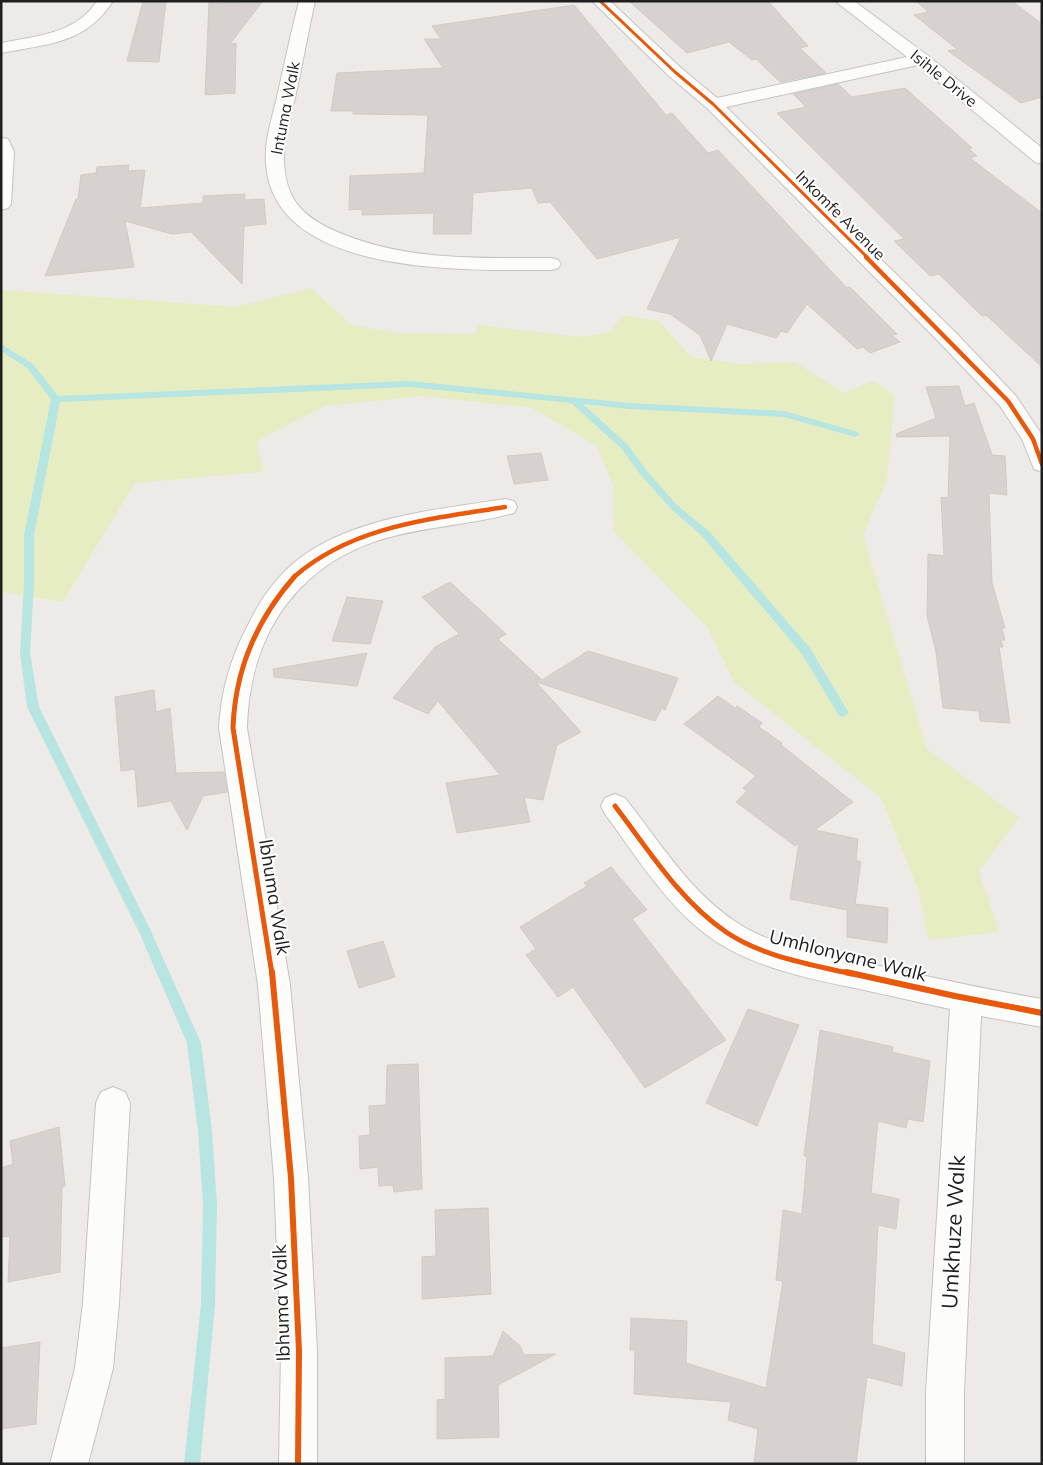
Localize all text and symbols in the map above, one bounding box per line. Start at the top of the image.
street label: Isihle Drive [906,45,982,111]
street label: Intuma Walk [266,59,304,156]
street label: Inkomfe Avenue [792,166,890,264]
street label: Ibhuma Walk [254,837,296,957]
street label: Umhlonyane Walk [767,924,929,986]
street label: Umkhuze Walk [935,1154,971,1310]
street label: Ibhuma Walk [267,1244,295,1362]

